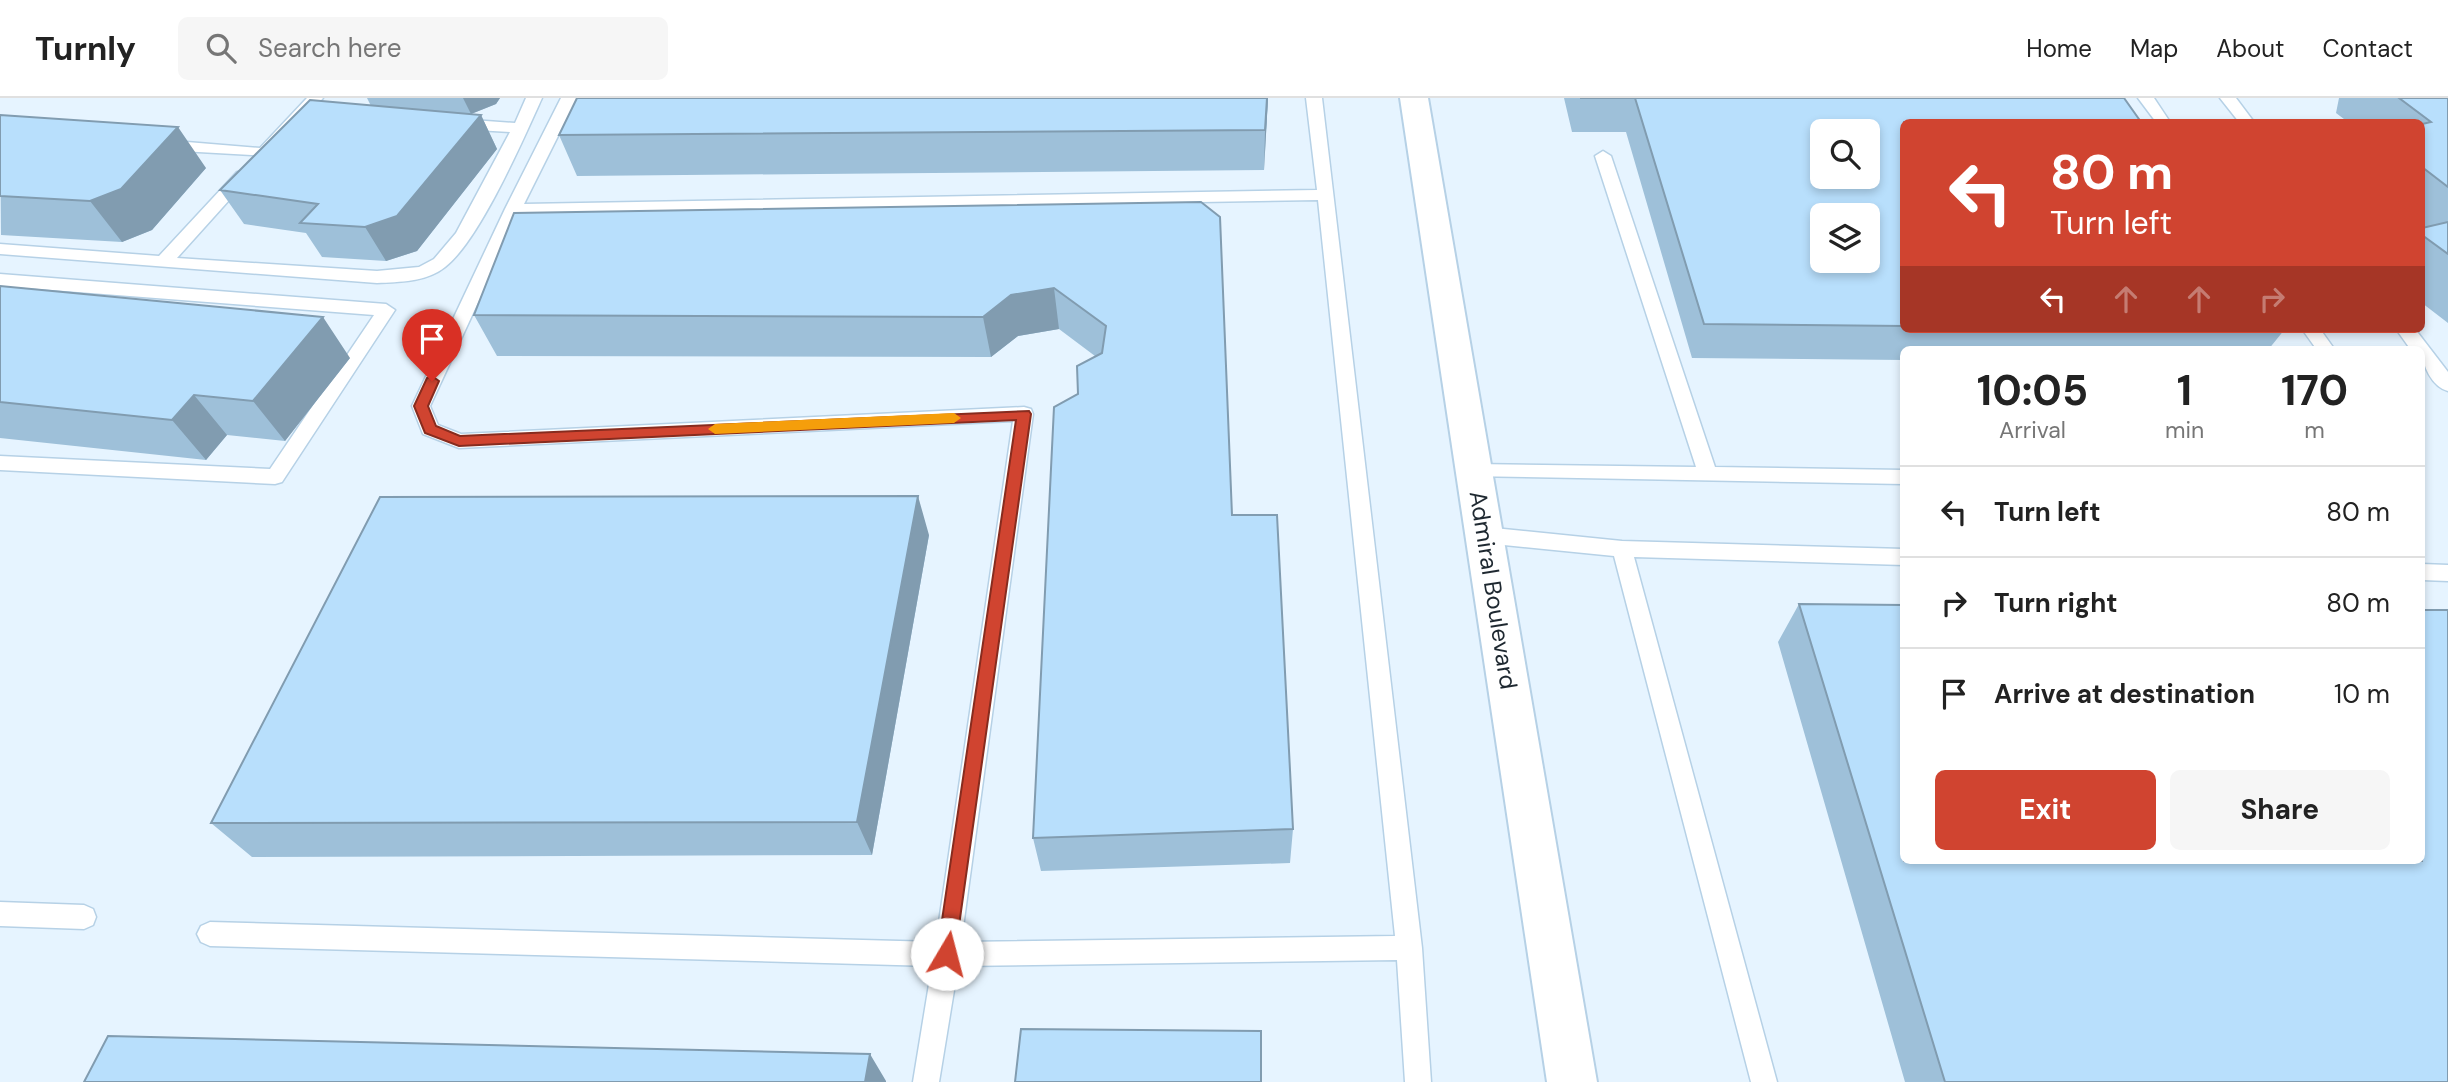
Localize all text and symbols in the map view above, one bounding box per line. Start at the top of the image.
search box [178,17,668,80]
text: Turnly [35,27,136,70]
icon: search [202,29,240,67]
text: Search here [258,31,401,65]
text: Home [2026,33,2092,64]
text: Map [2130,33,2178,64]
text: About [2216,33,2285,64]
text: Contact [2323,33,2413,64]
map controls [1810,119,1880,273]
button: search [1810,119,1880,189]
text: 80 m [2050,140,2173,204]
icon: left [1935,147,2026,238]
text: Turn left [2050,202,2172,244]
button: layers [1810,203,1880,273]
icon: left [2034,280,2072,318]
icon: ahead [2107,280,2145,318]
icon: ahead [2180,280,2218,318]
icon: right [2253,280,2291,318]
pin [402,309,462,381]
icon: arrive [413,320,451,358]
text: 10:05 [1977,363,2088,418]
text: 1 [2177,363,2192,418]
text: 170 [2281,363,2348,418]
text: Arrival [1999,415,2066,445]
text: min [2165,415,2204,445]
text: m [2304,415,2325,445]
street label: Admiral Boulevard [1462,488,1525,691]
icon: left [1935,493,1973,531]
text: Turn left [1994,495,2101,529]
text: 80 m [2326,495,2390,529]
icon: right [1935,584,1973,622]
text: Turn right [1994,586,2118,620]
text: 80 m [2326,586,2390,620]
icon: arrive [1935,675,1973,713]
text: Arrive at destination [1994,677,2255,711]
text: 10 m [2334,677,2390,711]
button: Exit [1935,770,2156,850]
button: Share [2170,770,2390,850]
position arrow [910,917,984,991]

